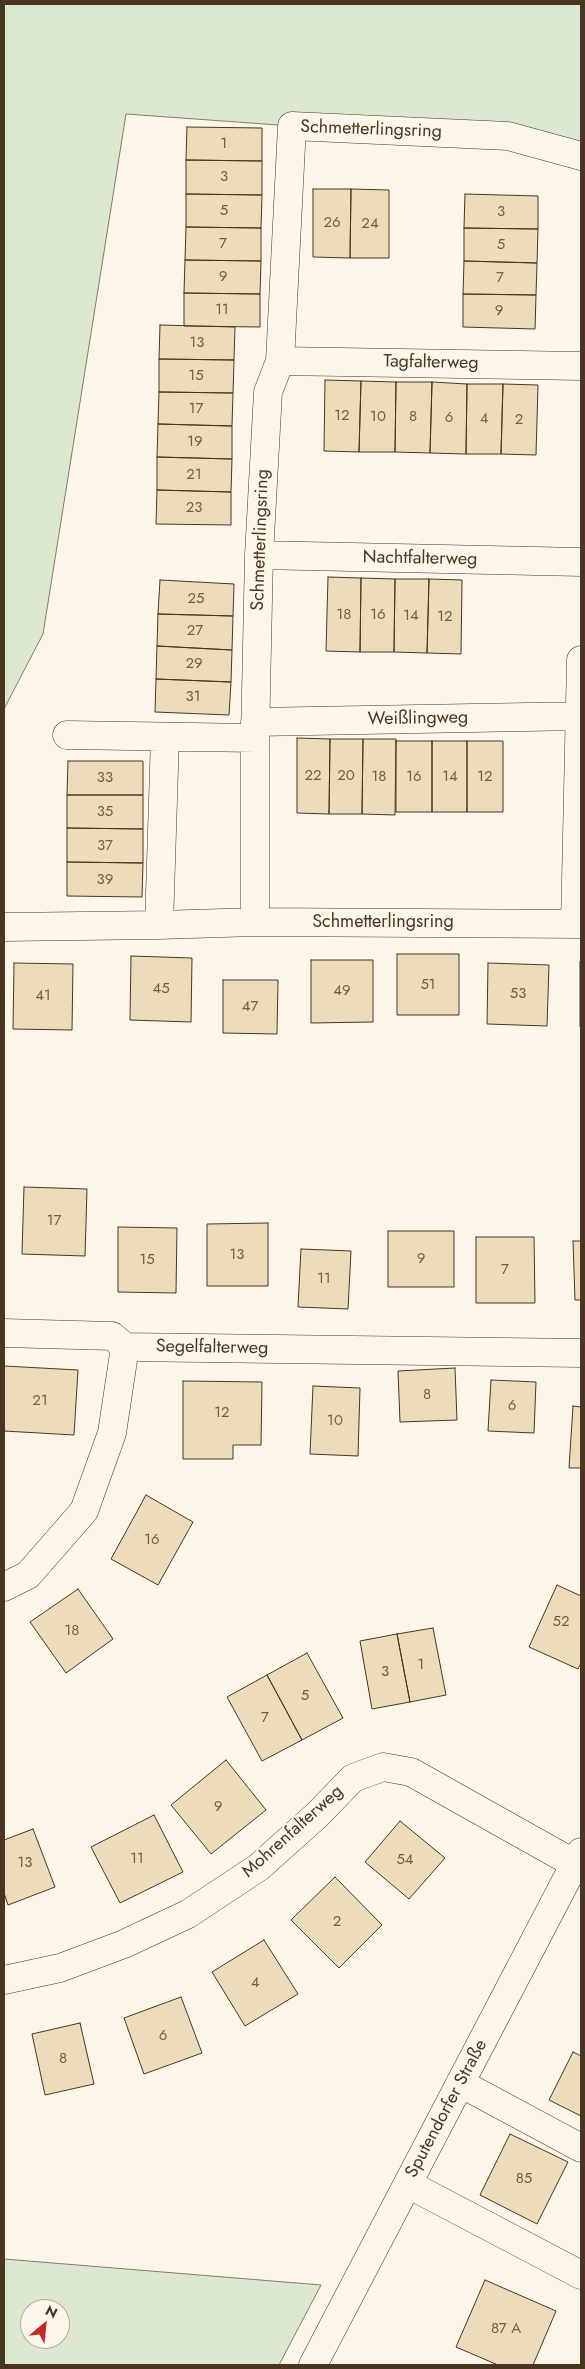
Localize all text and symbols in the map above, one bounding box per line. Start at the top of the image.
street label: Schmetterlingsring [300,117,442,143]
house number: 1 [221,135,227,153]
house number: 3 [220,168,228,186]
house number: 5 [220,202,228,220]
house number: 3 [497,203,505,221]
house number: 26 [323,214,341,232]
house number: 24 [361,215,379,233]
house number: 7 [219,235,227,253]
house number: 5 [497,236,505,254]
house number: 9 [219,268,227,286]
house number: 7 [496,269,504,287]
house number: 11 [215,301,229,319]
house number: 9 [495,302,503,320]
house number: 13 [190,334,204,352]
street label: Tagfalterweg [383,351,479,375]
house number: 15 [188,367,204,385]
house number: 17 [189,400,203,418]
house number: 12 [334,407,350,425]
house number: 10 [370,408,386,426]
house number: 8 [409,408,417,426]
house number: 6 [445,409,453,427]
house number: 4 [480,410,488,428]
house number: 2 [515,411,523,429]
house number: 19 [187,433,203,451]
house number: 21 [186,466,202,484]
street label: Schmetterlingsring [248,469,274,611]
house number: 23 [186,499,202,517]
street label: Nachtfalterweg [362,547,478,571]
house number: 25 [188,590,204,608]
house number: 18 [337,606,351,624]
house number: 16 [370,606,386,624]
house number: 14 [403,607,419,625]
house number: 12 [437,608,453,626]
house number: 27 [187,622,203,640]
house number: 29 [185,655,203,673]
house number: 31 [186,688,200,706]
street label: Weißlingweg [368,707,468,731]
house number: 22 [304,767,322,785]
house number: 20 [337,767,355,785]
house number: 18 [372,768,386,786]
house number: 16 [406,768,422,786]
house number: 14 [442,768,458,786]
house number: 12 [477,768,493,786]
house number: 33 [97,769,113,787]
house number: 35 [97,803,113,821]
house number: 37 [97,837,113,855]
house number: 39 [97,871,113,889]
street label: Schmetterlingsring [312,912,454,934]
house number: 51 [420,976,436,994]
house number: 45 [152,980,170,998]
house number: 49 [333,982,351,1000]
house number: 53 [510,985,526,1003]
house number: 41 [35,987,51,1005]
house number: 47 [242,998,258,1016]
house number: 17 [47,1212,61,1230]
house number: 13 [230,1246,244,1264]
house number: 9 [417,1250,425,1268]
house number: 15 [139,1251,155,1269]
house number: 7 [501,1261,509,1279]
house number: 11 [317,1270,331,1288]
street label: Segelfalterweg [156,1336,268,1360]
house number: 8 [423,1386,431,1404]
house number: 21 [32,1392,48,1410]
house number: 6 [508,1397,516,1415]
house number: 12 [214,1404,230,1422]
house number: 10 [327,1412,343,1430]
house number: 16 [144,1531,160,1549]
house number: 52 [553,1613,569,1631]
house number: 18 [65,1622,79,1640]
house number: 1 [418,1656,424,1674]
house number: 3 [381,1663,389,1681]
house number: 5 [301,1687,309,1705]
house number: 7 [261,1709,269,1727]
street label: Mohrenfalterweg [238,1781,348,1883]
house number: 9 [214,1798,222,1816]
house number: 11 [130,1850,144,1868]
house number: 54 [396,1851,414,1869]
house number: 13 [18,1854,32,1872]
house number: 2 [333,1913,341,1931]
house number: 4 [251,1974,259,1992]
house number: 6 [159,2027,167,2045]
street label: Sputendorfer Straße [401,2036,493,2182]
house number: 8 [59,2050,67,2068]
house number: 85 [516,2170,532,2188]
north arrow [20,2299,70,2349]
text: N [42,2300,61,2323]
house number: 87 A [491,2320,521,2338]

